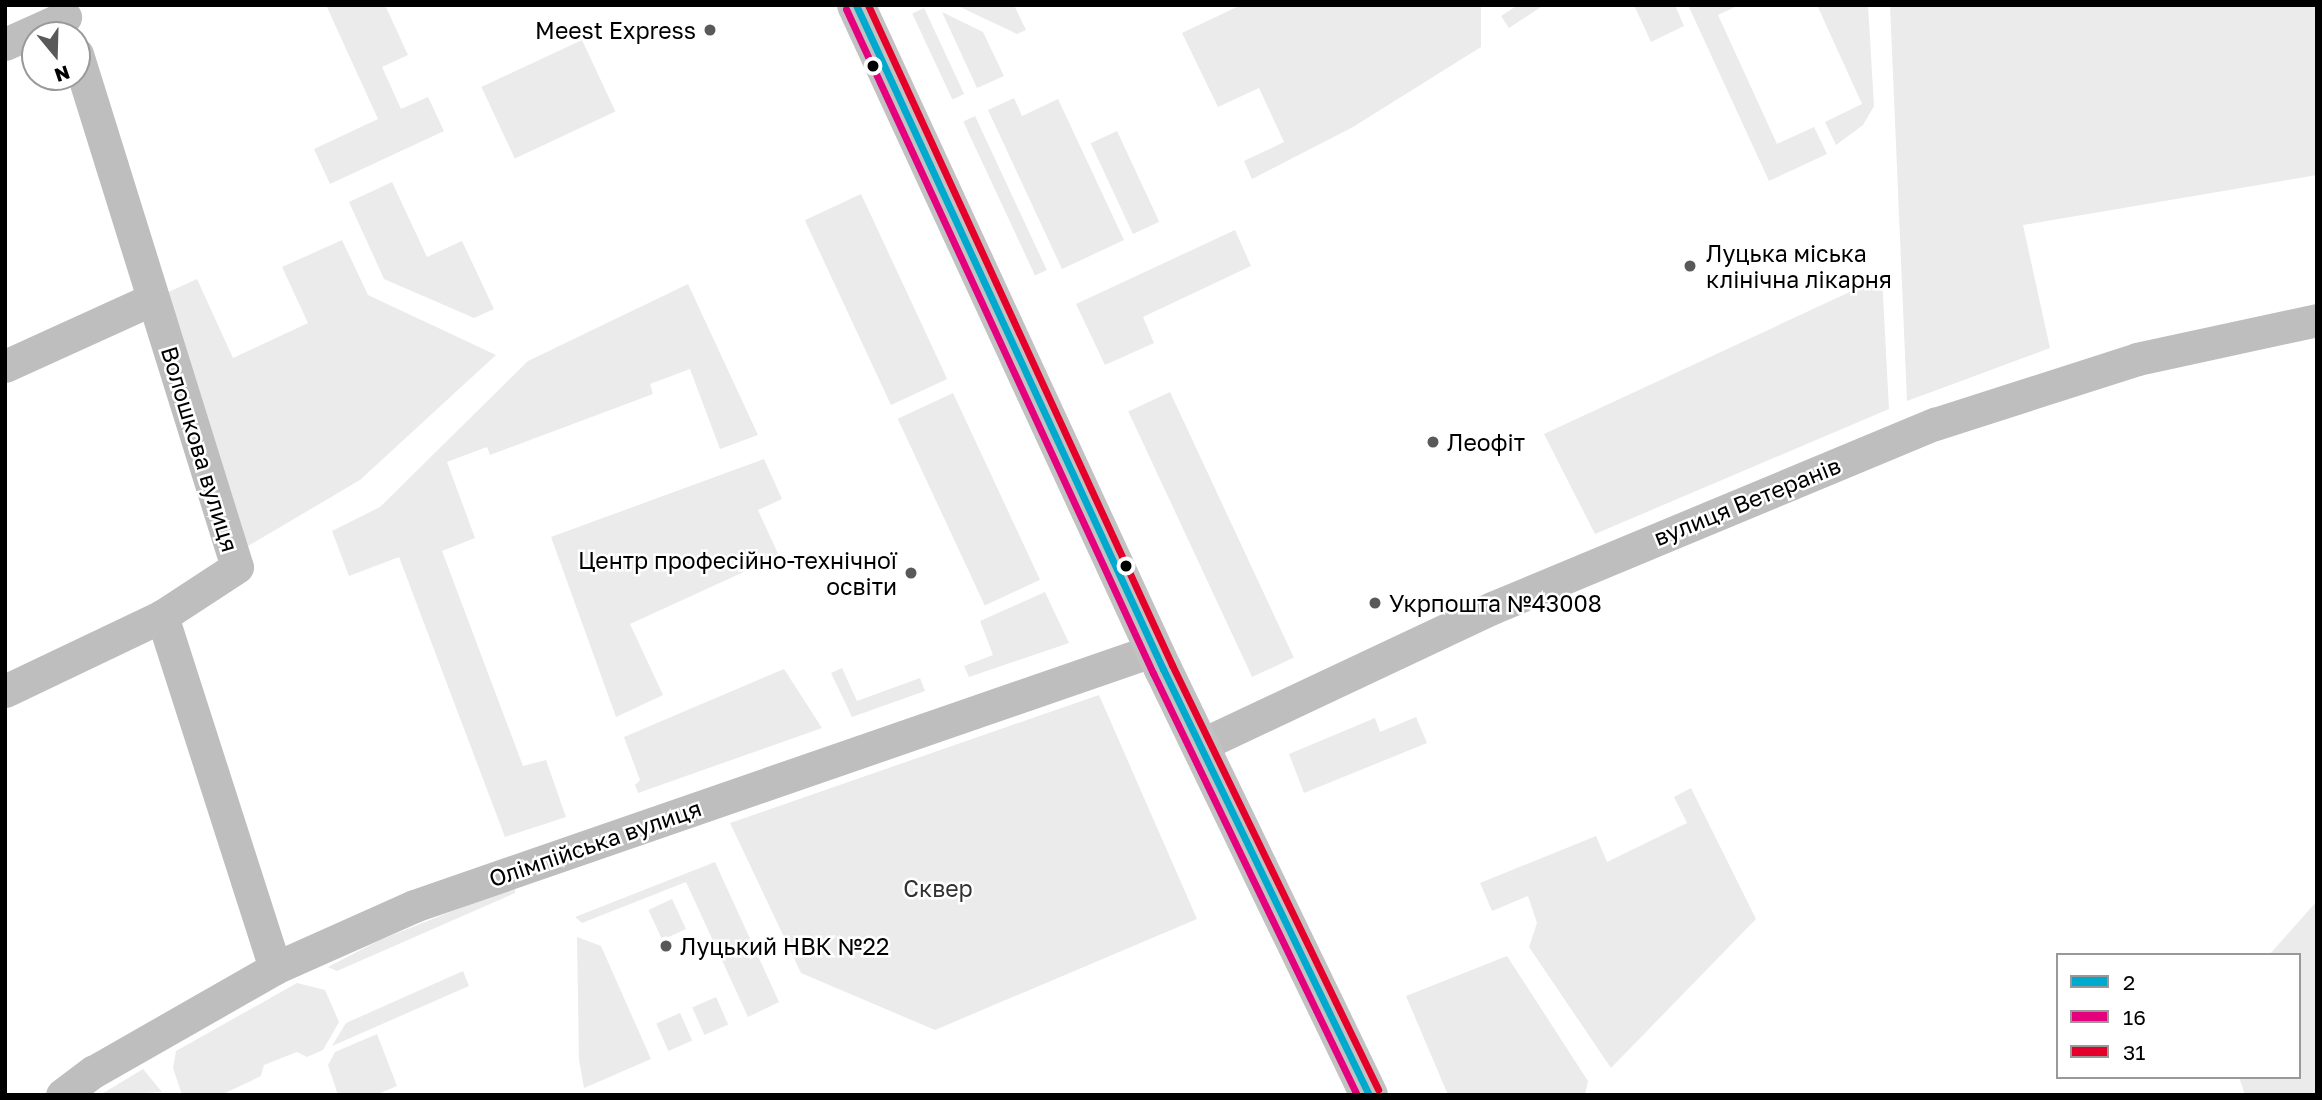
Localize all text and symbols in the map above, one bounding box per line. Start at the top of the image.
place label: Meest Express [535,16,696,44]
north arrow [21,21,91,91]
marker: Meest Express [702,22,718,38]
unlabelled marker [866,59,880,73]
text: N [52,61,73,88]
place label: Луцька міська клінічна лікарня [1706,239,1892,293]
marker: Луцька міська клінічна лікарня [1680,256,1700,276]
street label: Волошкова вулиця [156,343,244,555]
place label: Леофіт [1447,428,1525,456]
marker: Леофіт [1425,434,1441,450]
street label: вулиця Ветеранів [1650,451,1844,551]
place label: Центр професійно-технічної освіти [578,546,897,600]
unlabelled marker [1119,559,1133,573]
marker: Центр професійно-технічної освіти [903,565,919,581]
place label: Укрпошта №43008 [1389,589,1602,617]
marker: Укрпошта №43008 [1367,595,1383,611]
street label: Олімпійська вулиця [485,794,705,892]
park label: Сквер [903,874,973,902]
place label: Луцький НВК №22 [680,932,889,960]
marker: Луцький НВК №22 [658,938,674,954]
legend [2056,953,2301,1079]
text: 2 [2123,969,2135,995]
text: 16 [2123,1004,2146,1030]
text: 31 [2123,1039,2145,1065]

